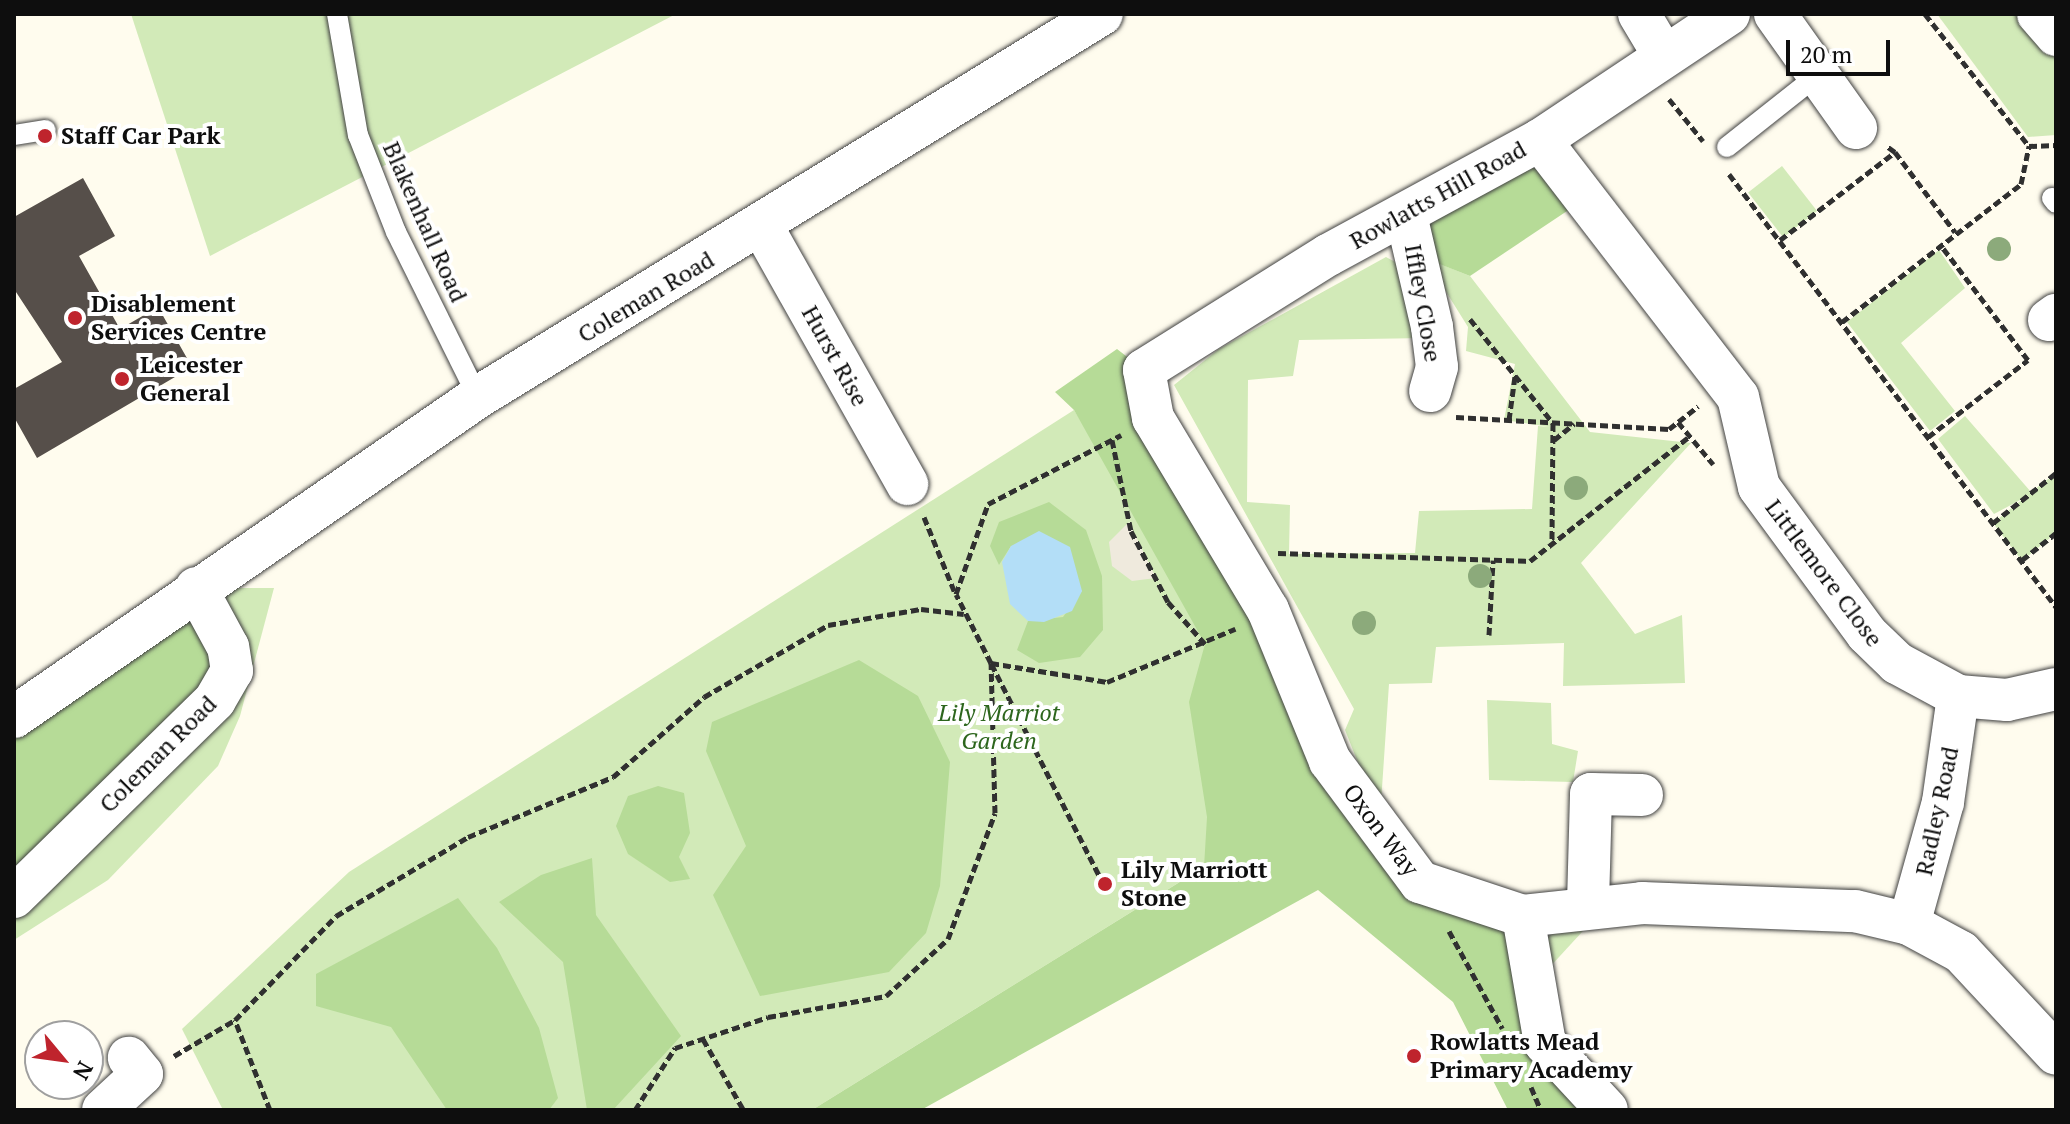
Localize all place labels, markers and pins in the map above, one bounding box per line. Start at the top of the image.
place label: Staff Car Park [61,122,220,150]
marker: Staff Car Park [36,127,54,145]
place label: Disablement Services Centre [91,290,267,346]
marker: Disablement Services Centre [66,309,84,327]
place label: Leicester General [140,351,243,407]
marker: Leicester General [111,368,133,390]
place label: Lily Marriott Stone [1121,856,1267,912]
marker: Lily Marriott Stone [1096,875,1114,893]
place label: Rowlatts Mead Primary Academy [1430,1028,1633,1084]
marker: Rowlatts Mead Primary Academy [1405,1047,1423,1065]

